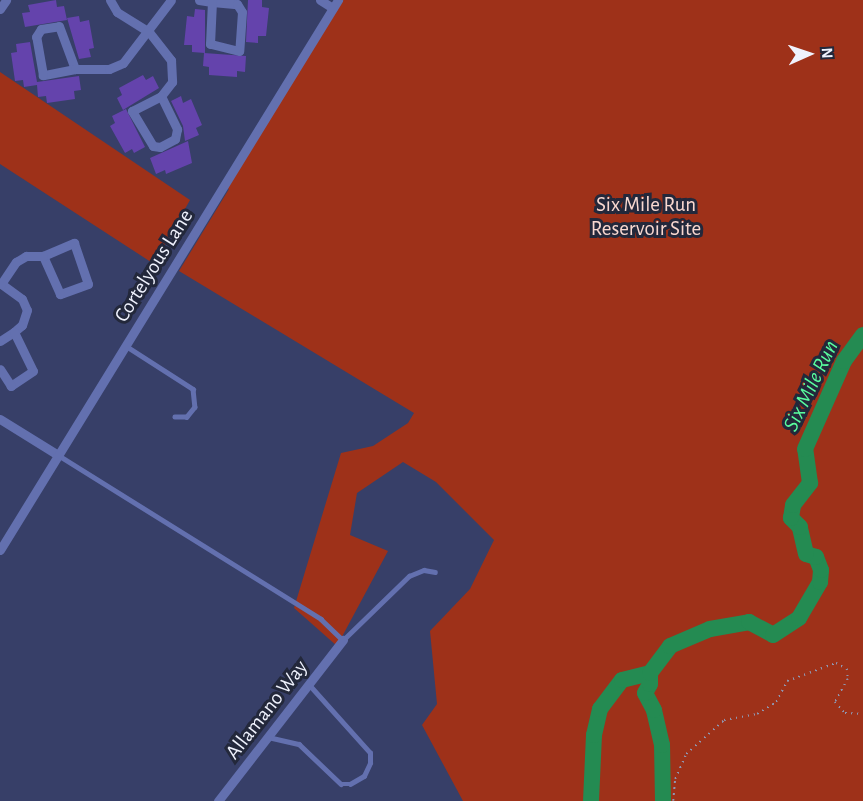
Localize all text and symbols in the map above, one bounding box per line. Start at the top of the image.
north arrow [779,24,839,84]
text: N [819,47,835,59]
park label: Six Mile Run Reservoir Site [591,192,701,242]
street label: Cortelyous Lane [109,205,199,327]
water label: Six Mile Run [778,336,844,436]
street label: Allamano Way [220,655,314,765]

